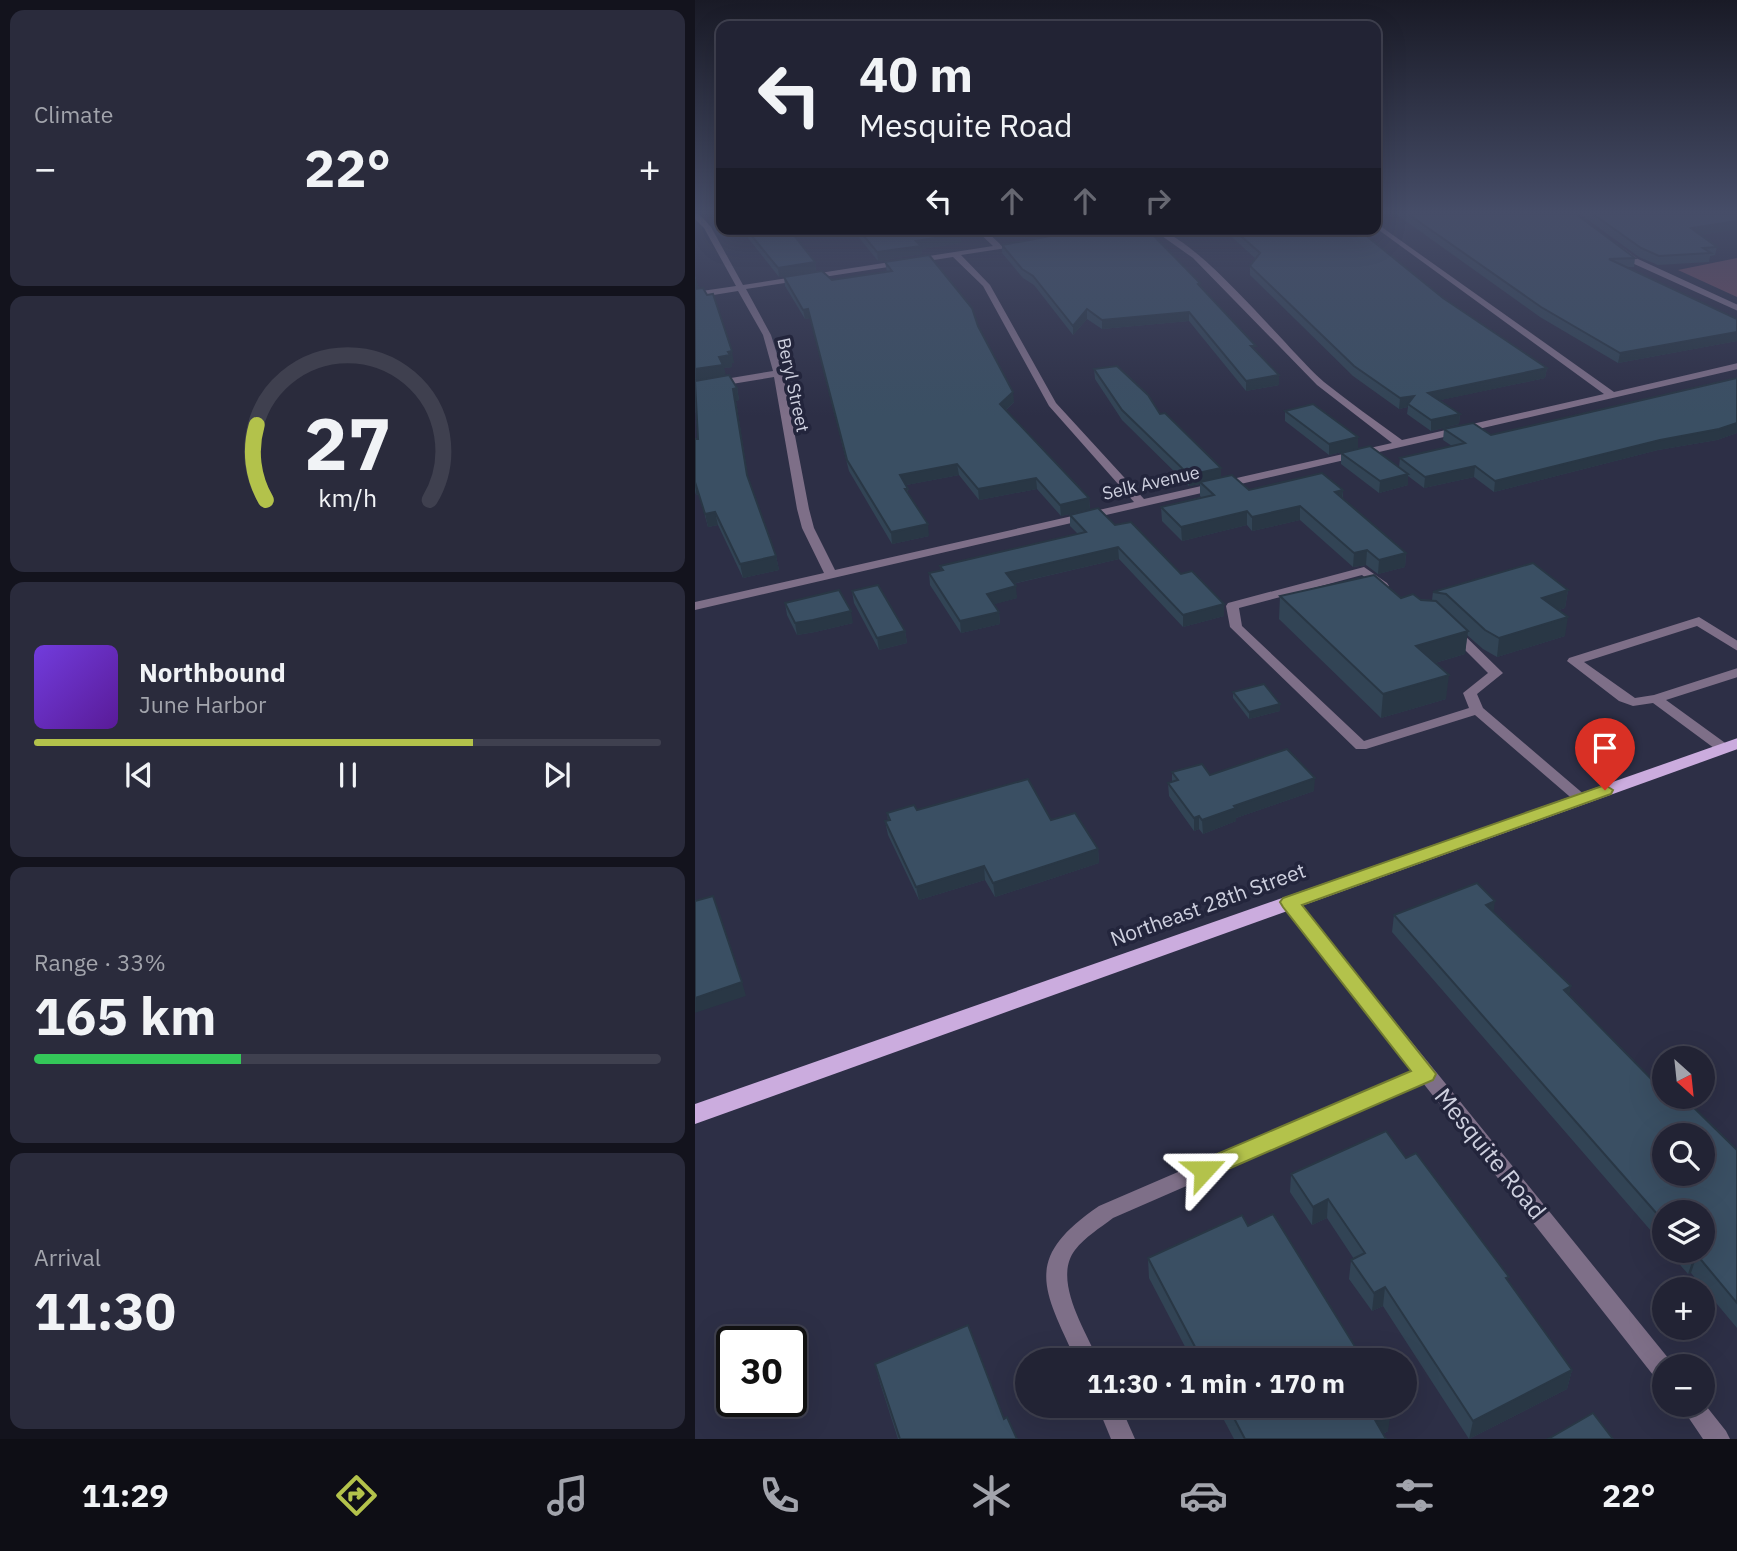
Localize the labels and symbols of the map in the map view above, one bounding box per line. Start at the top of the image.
street label: Beryl Street [772,336,815,434]
street label: Selk Avenue [1100,460,1202,505]
pin [1575,718,1635,790]
street label: Northeast 28th Street [1106,856,1309,952]
north arrow [1652,1046,1715,1110]
street label: Mesquite Road [1428,1081,1554,1226]
position arrow [1167,1133,1241,1207]
speed limit sign: 30 [716,1326,807,1417]

